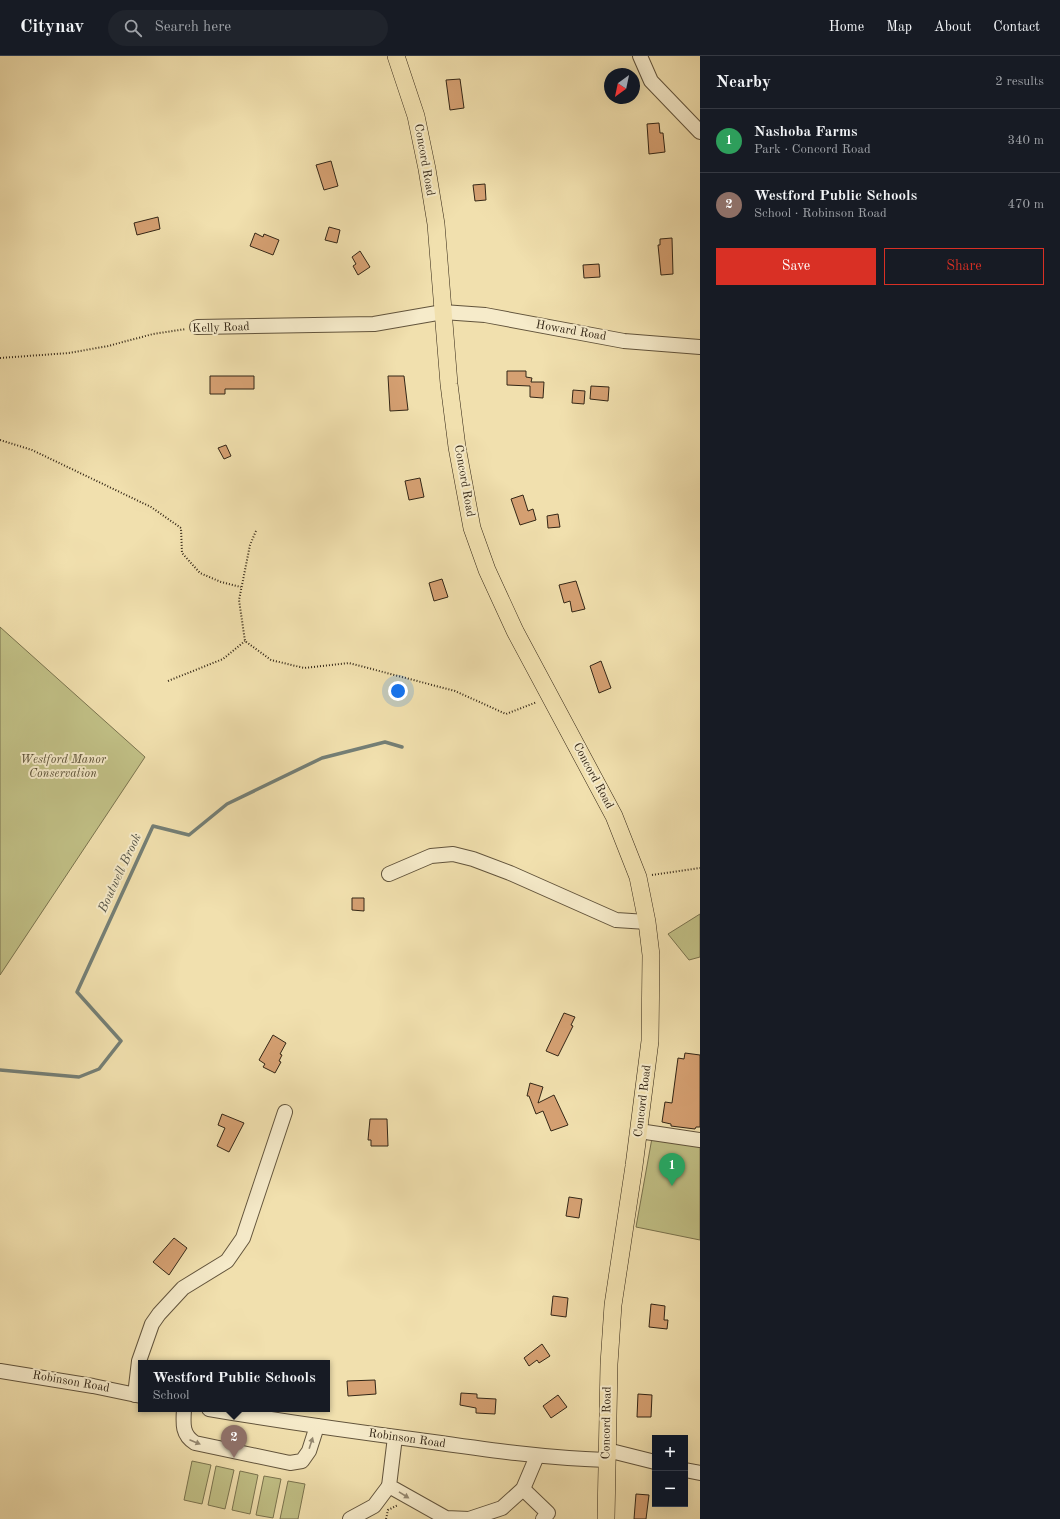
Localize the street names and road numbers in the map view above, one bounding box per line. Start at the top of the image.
street label: Concord Road [412,123,436,197]
street label: Howard Road [535,319,607,343]
street label: Kelly Road [192,321,250,335]
street label: Concord Road [452,444,476,518]
street label: Concord Road [571,741,615,811]
street label: Concord Road [633,1064,653,1138]
street label: Robinson Road [31,1369,111,1395]
street label: Concord Road [600,1386,614,1460]
street label: Robinson Road [367,1428,447,1450]

